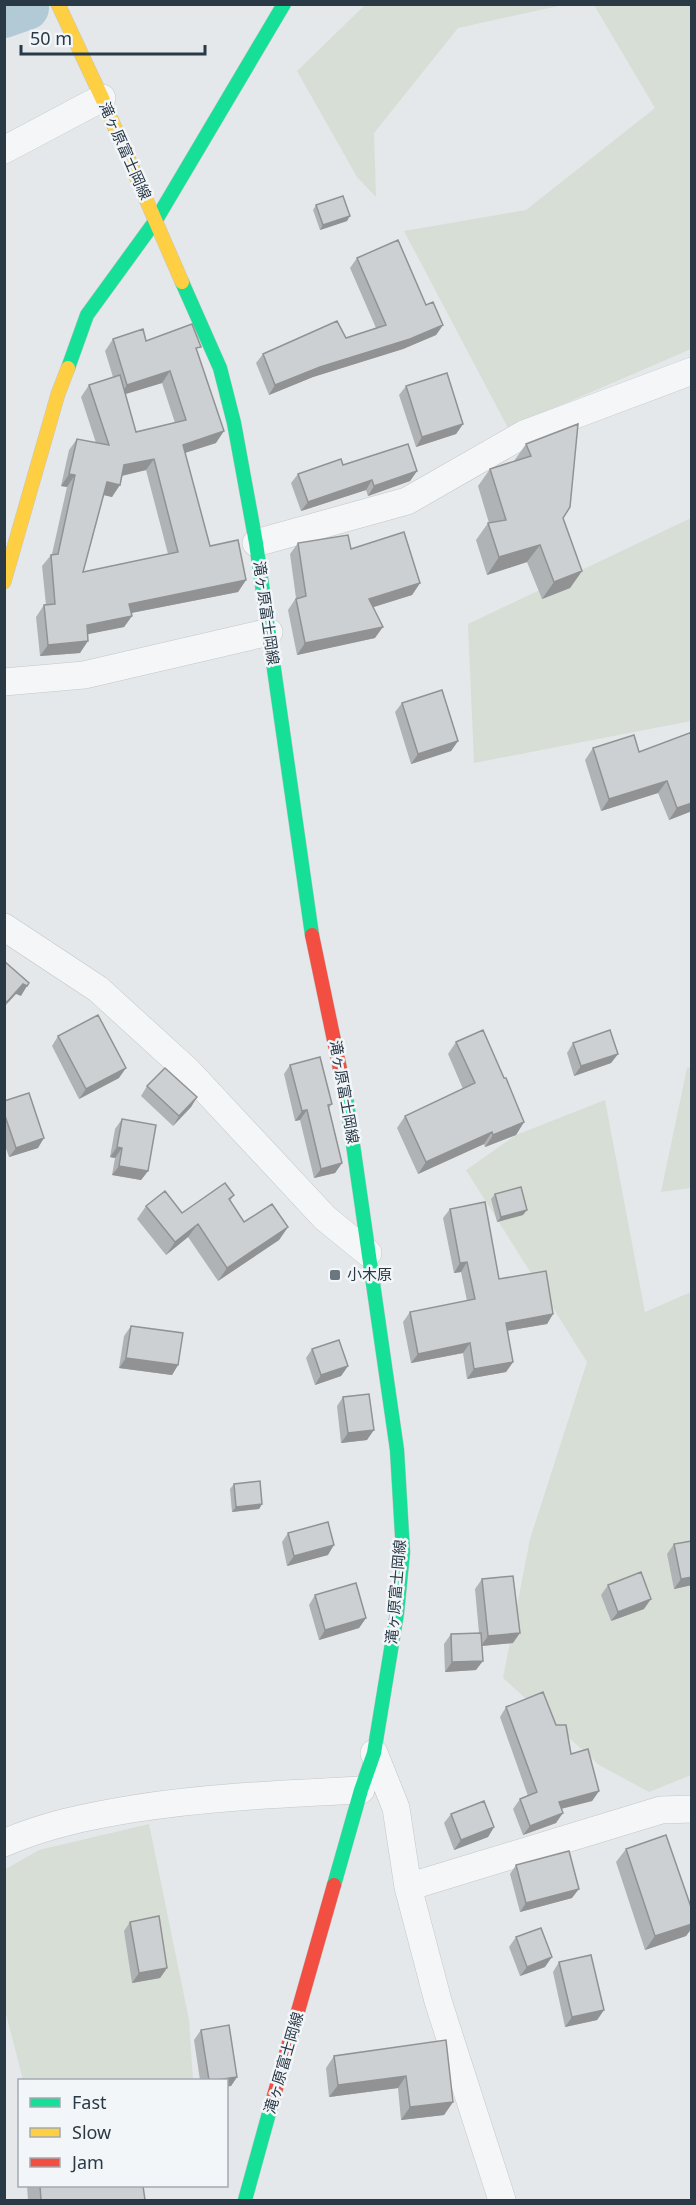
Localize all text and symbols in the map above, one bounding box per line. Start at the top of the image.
scale bar [21,18,206,56]
text: 50 m [30,26,72,50]
street label: 滝ヶ原富士岡線 [95,99,156,203]
street label: 滝ヶ原富士岡線 [250,559,284,666]
street label: 滝ヶ原富士岡線 [326,1038,364,1145]
place label: 小木原 [347,1264,392,1284]
marker: 小木原 [328,1268,342,1282]
street label: 滝ヶ原富士岡線 [380,1539,410,1645]
street label: 滝ヶ原富士岡線 [259,2009,307,2116]
legend [18,2079,228,2187]
text: Fast [72,2090,107,2114]
text: Slow [72,2120,111,2144]
text: Jam [70,2150,104,2174]

